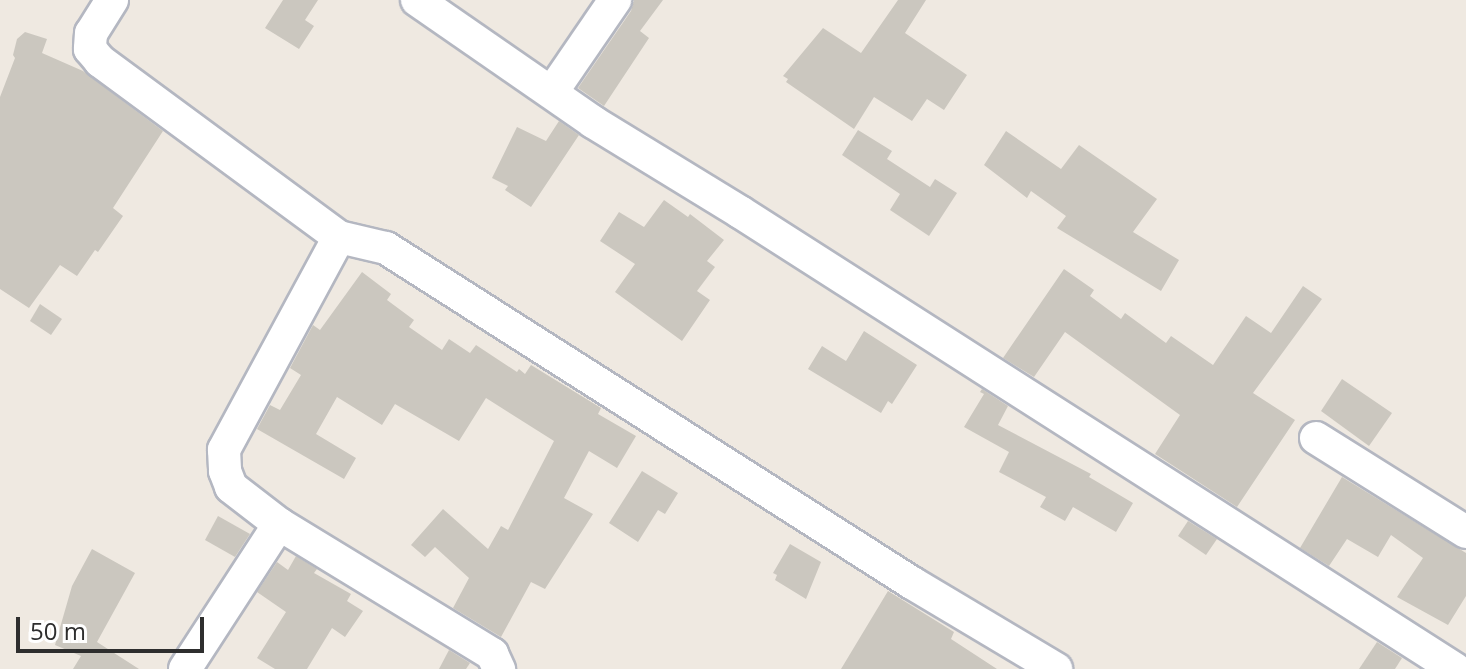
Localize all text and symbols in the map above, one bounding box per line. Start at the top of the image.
scale bar [20,601,208,651]
text: 50 m [30,614,86,647]

